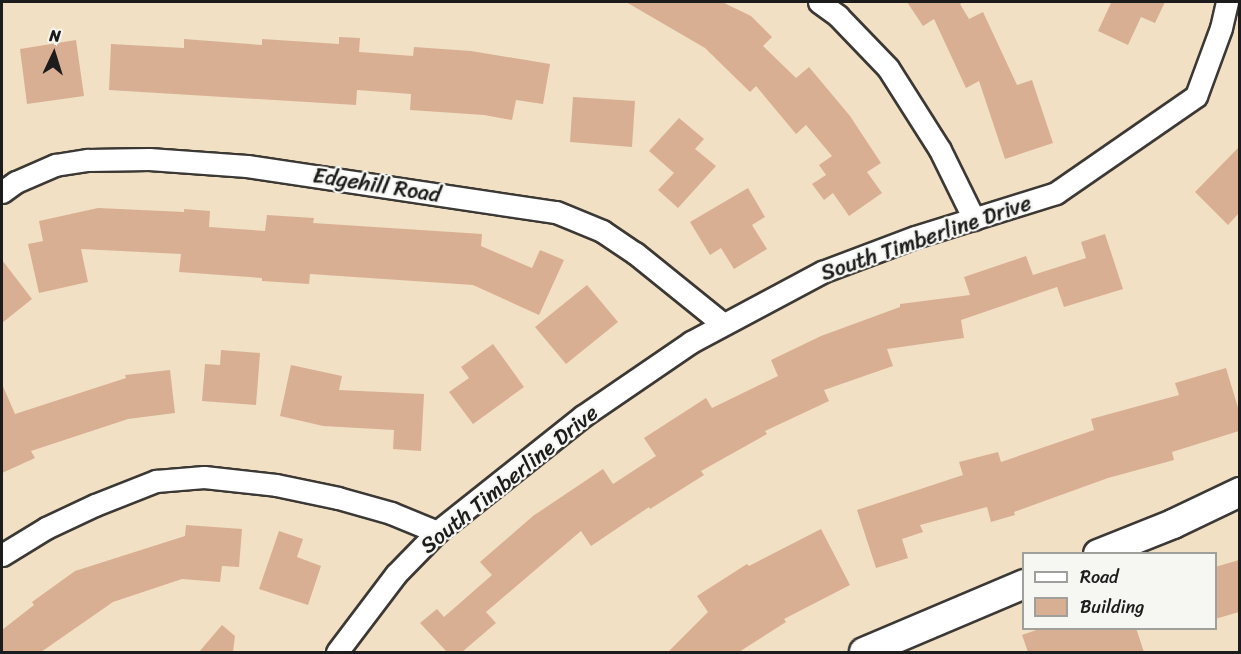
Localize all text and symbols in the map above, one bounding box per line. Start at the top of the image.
text: N [49,21,62,50]
north arrow [24,24,84,84]
street label: Edgehill Road [311,162,443,208]
street label: South Timberline Drive [817,189,1035,287]
street label: South Timberline Drive [414,399,604,559]
legend [1022,552,1217,630]
text: Road [1080,561,1119,593]
text: Building [1080,591,1144,623]

